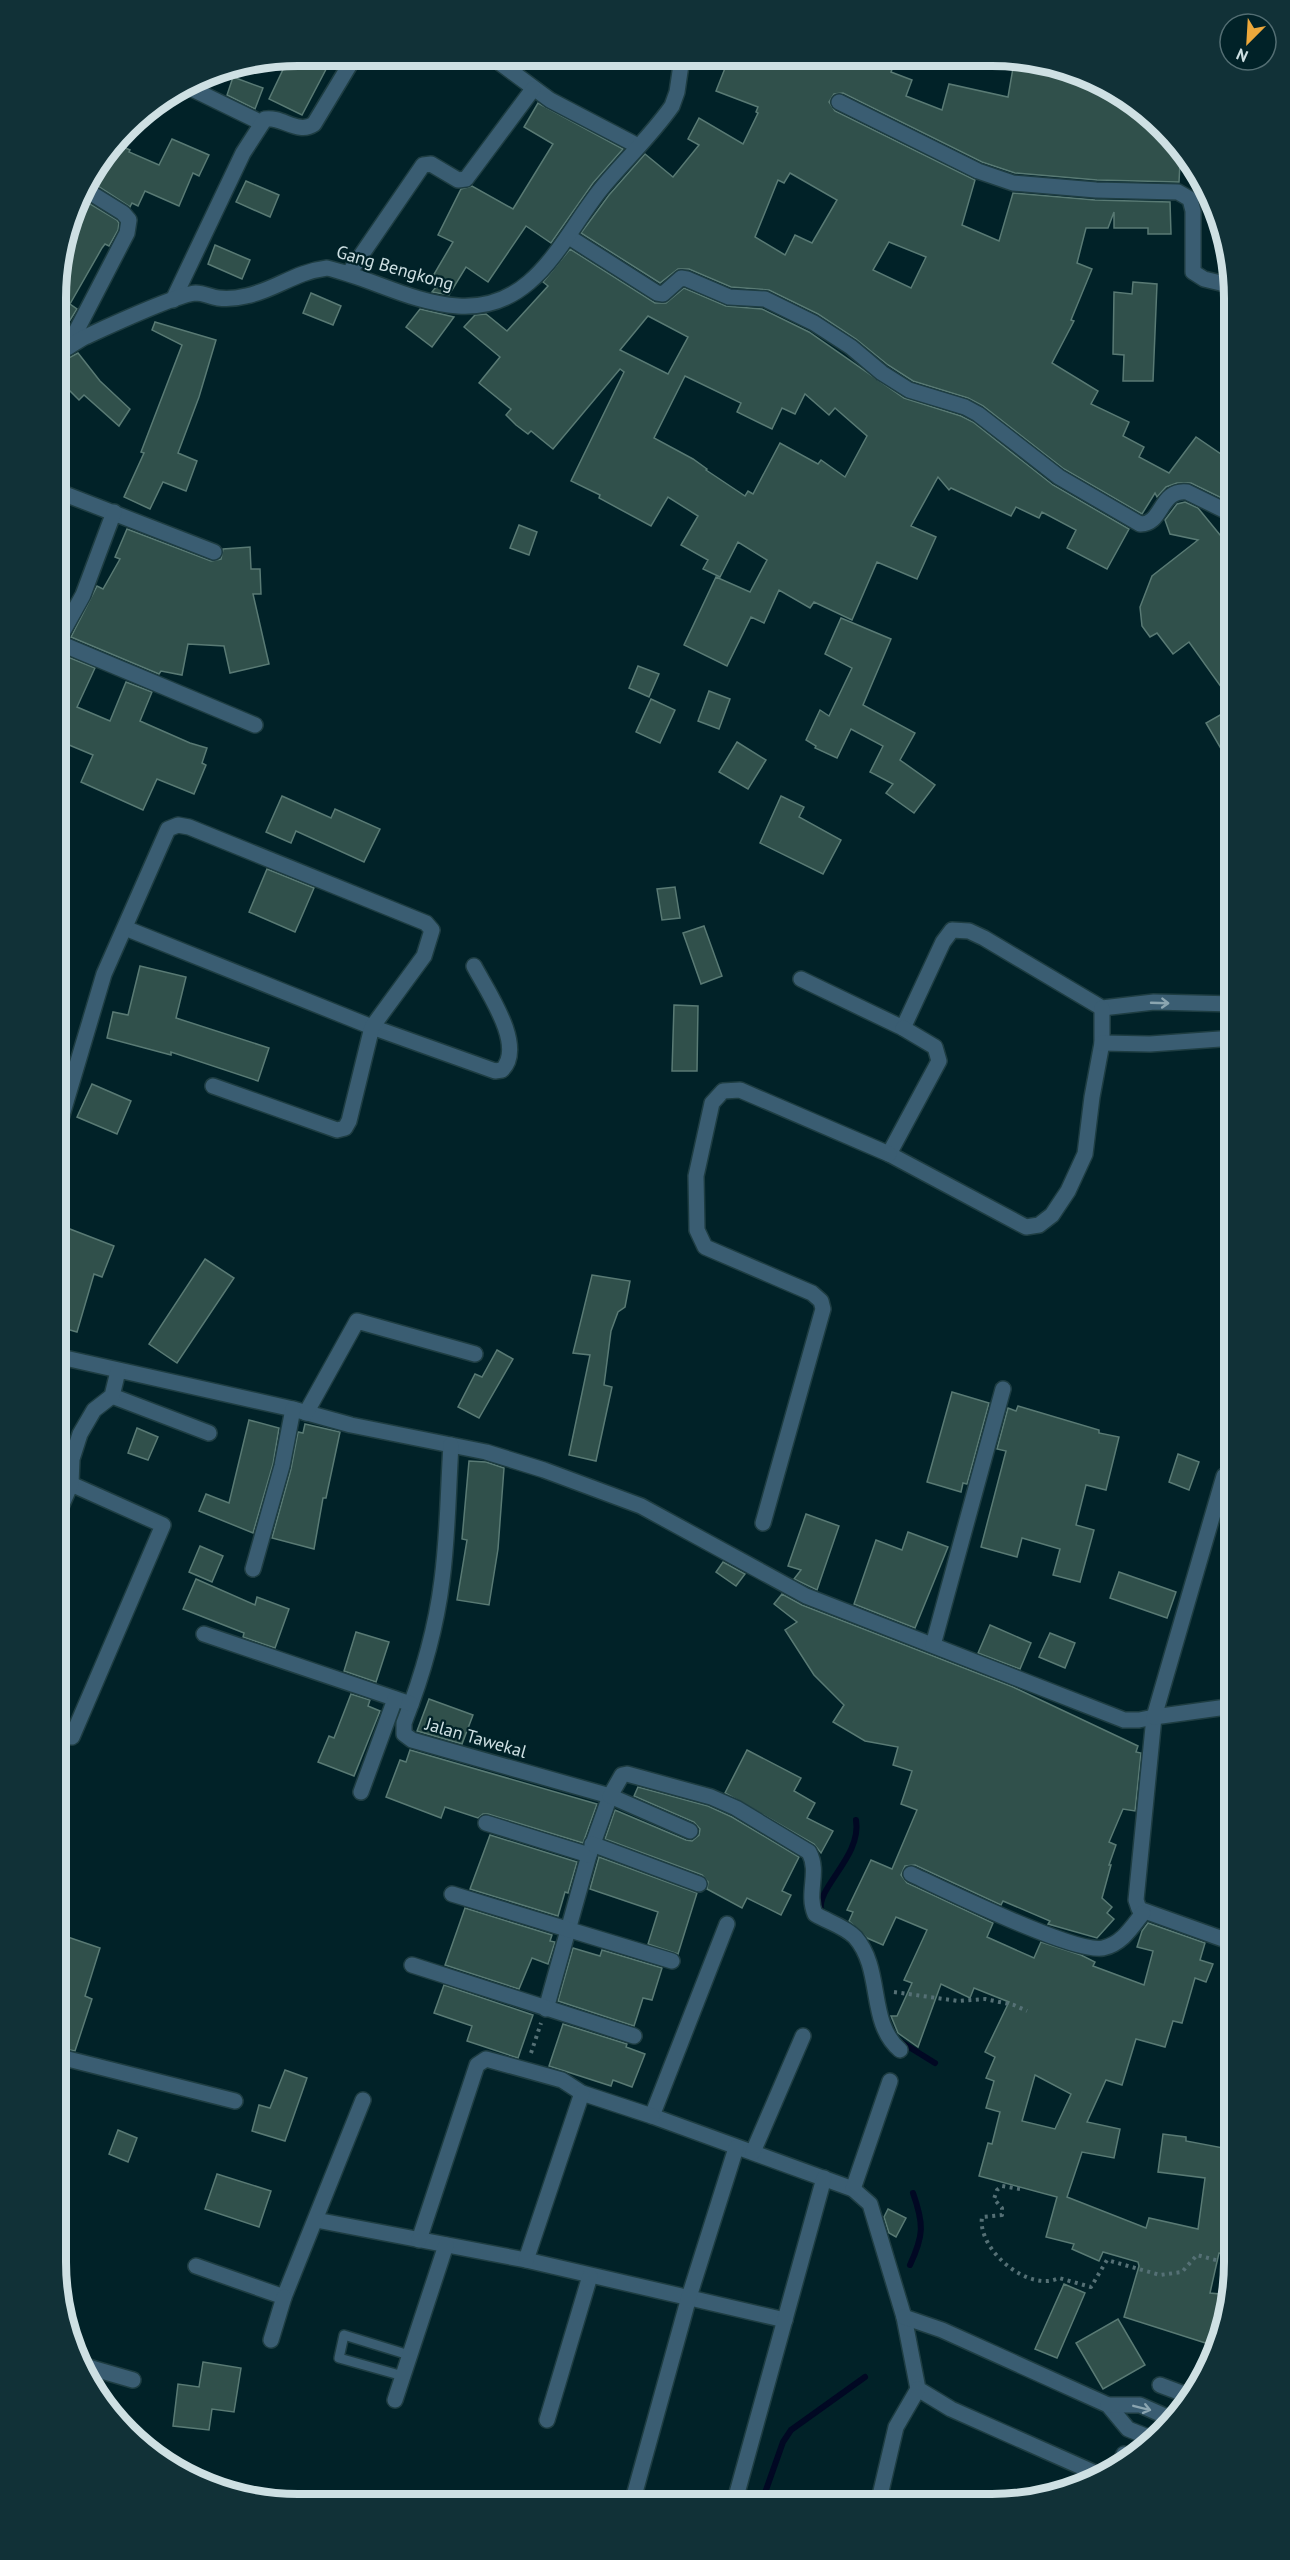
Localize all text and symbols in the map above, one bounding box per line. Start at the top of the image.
north arrow [1218,12,1278,72]
text: N [1233,44,1251,67]
street label: Gang Bengkong [334,240,456,295]
one-way arrow [1150,997,1170,1008]
street label: Jalan Tawekal [422,1712,530,1763]
one-way arrow [1132,2402,1151,2414]

